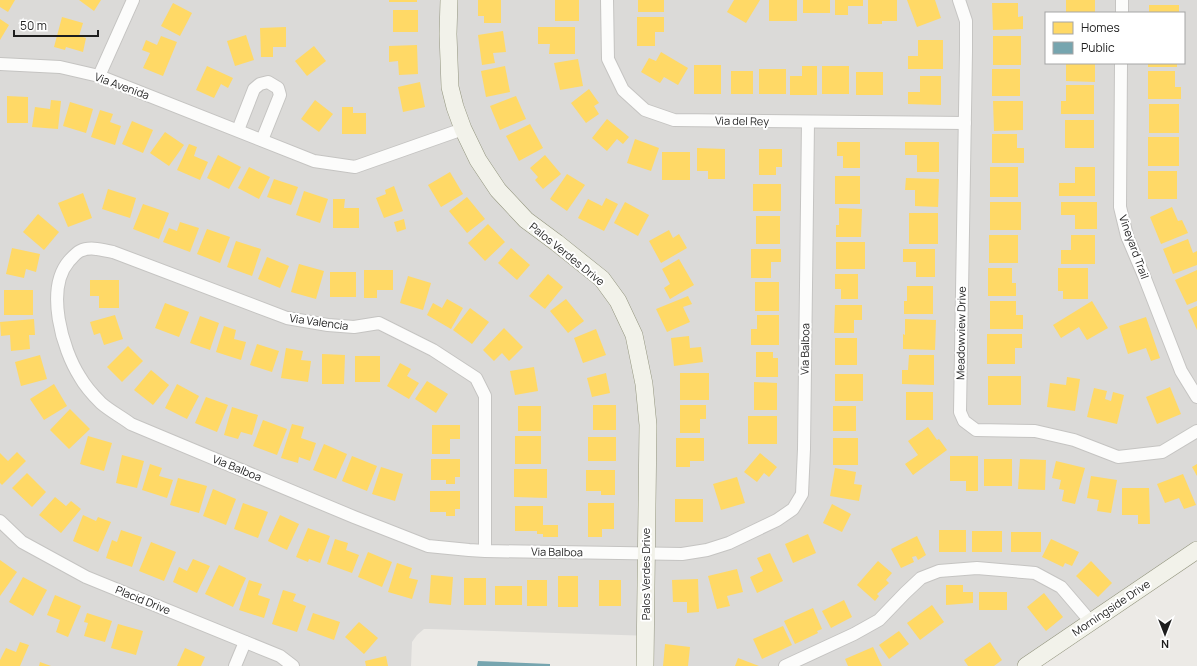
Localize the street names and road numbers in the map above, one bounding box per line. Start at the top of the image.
street label: Via Avenida [93,69,152,102]
street label: Via del Rey [715,113,769,128]
street label: Vineyard Trail [1116,213,1153,281]
street label: Palos Verdes Drive [527,219,608,289]
street label: Meadowview Drive [952,285,969,380]
street label: Via Valencia [289,310,350,333]
street label: Via Balboa [797,323,812,375]
street label: Via Balboa [210,451,264,484]
street label: Palos Verdes Drive [638,527,653,620]
street label: Via Balboa [531,544,583,559]
street label: Morningside Drive [1069,576,1153,639]
street label: Placid Drive [113,582,174,618]

